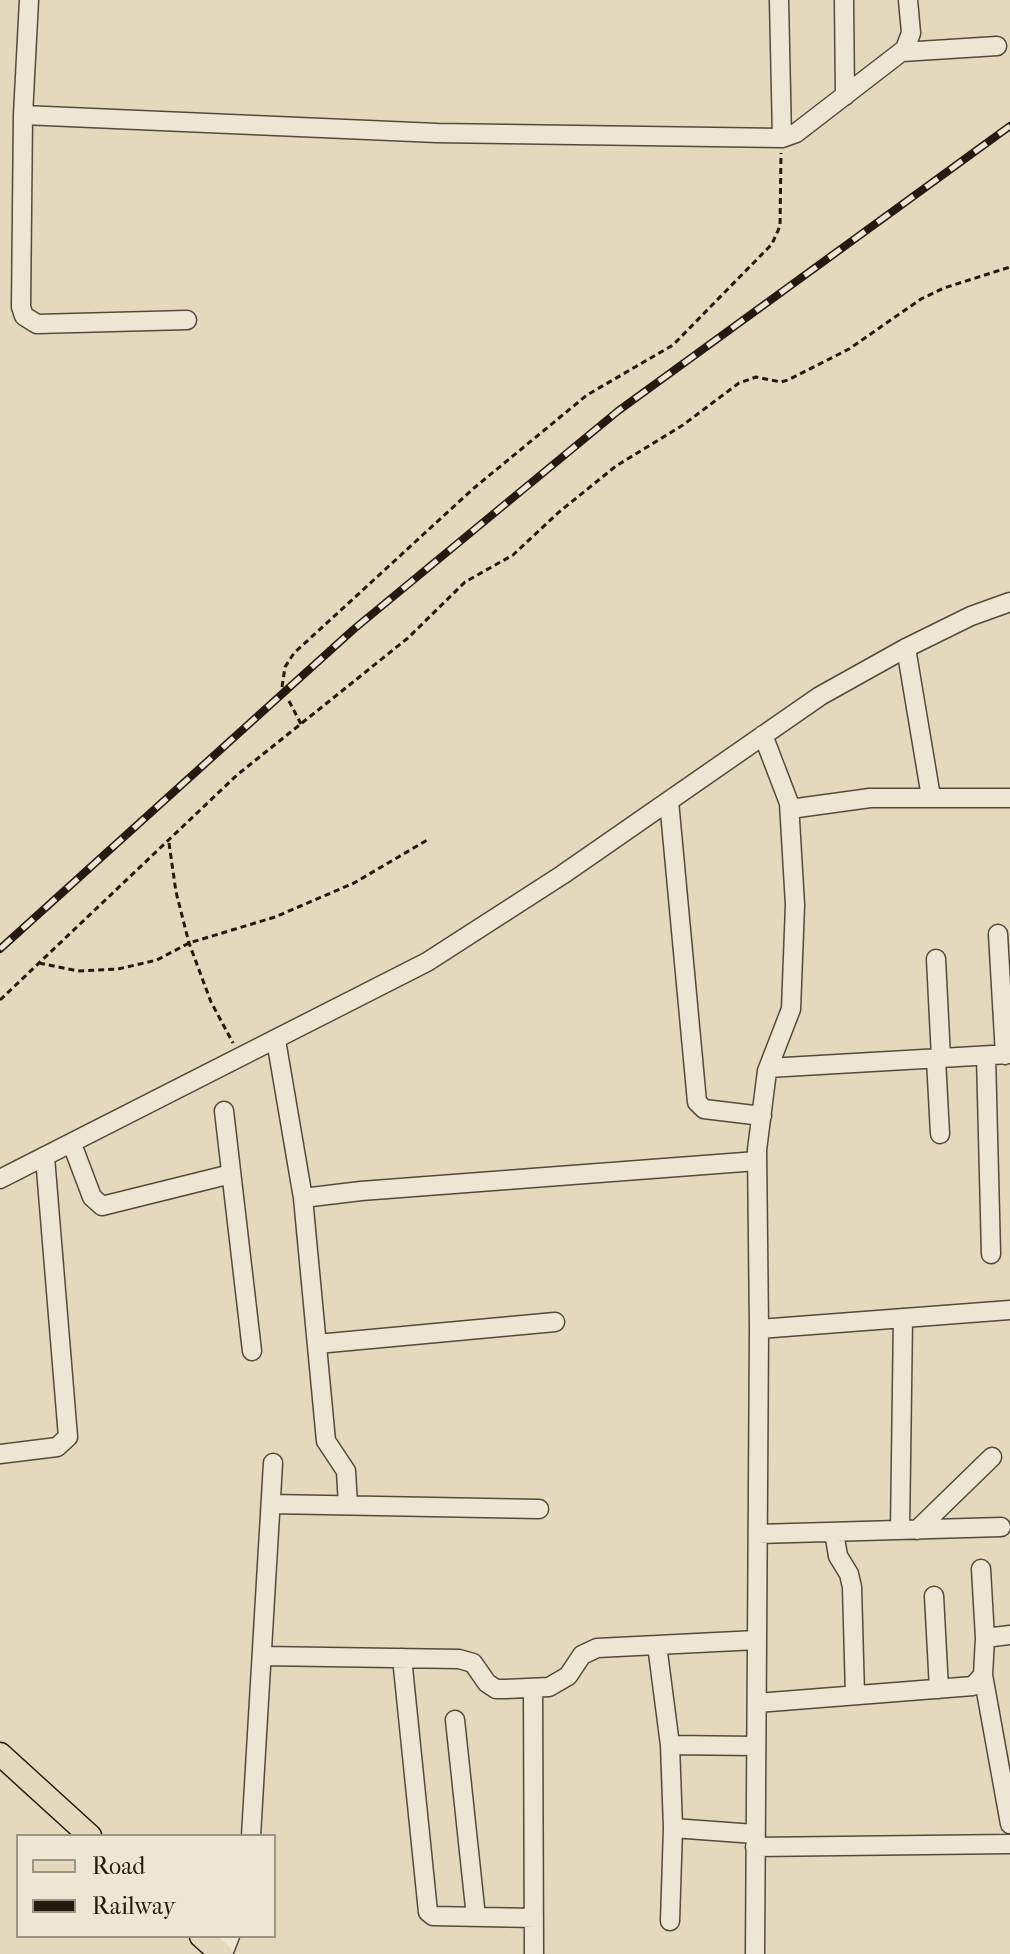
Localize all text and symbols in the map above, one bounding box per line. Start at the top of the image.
legend [16,1834,276,1938]
text: Road [92,1852,145,1880]
text: Railway [92,1892,175,1920]

